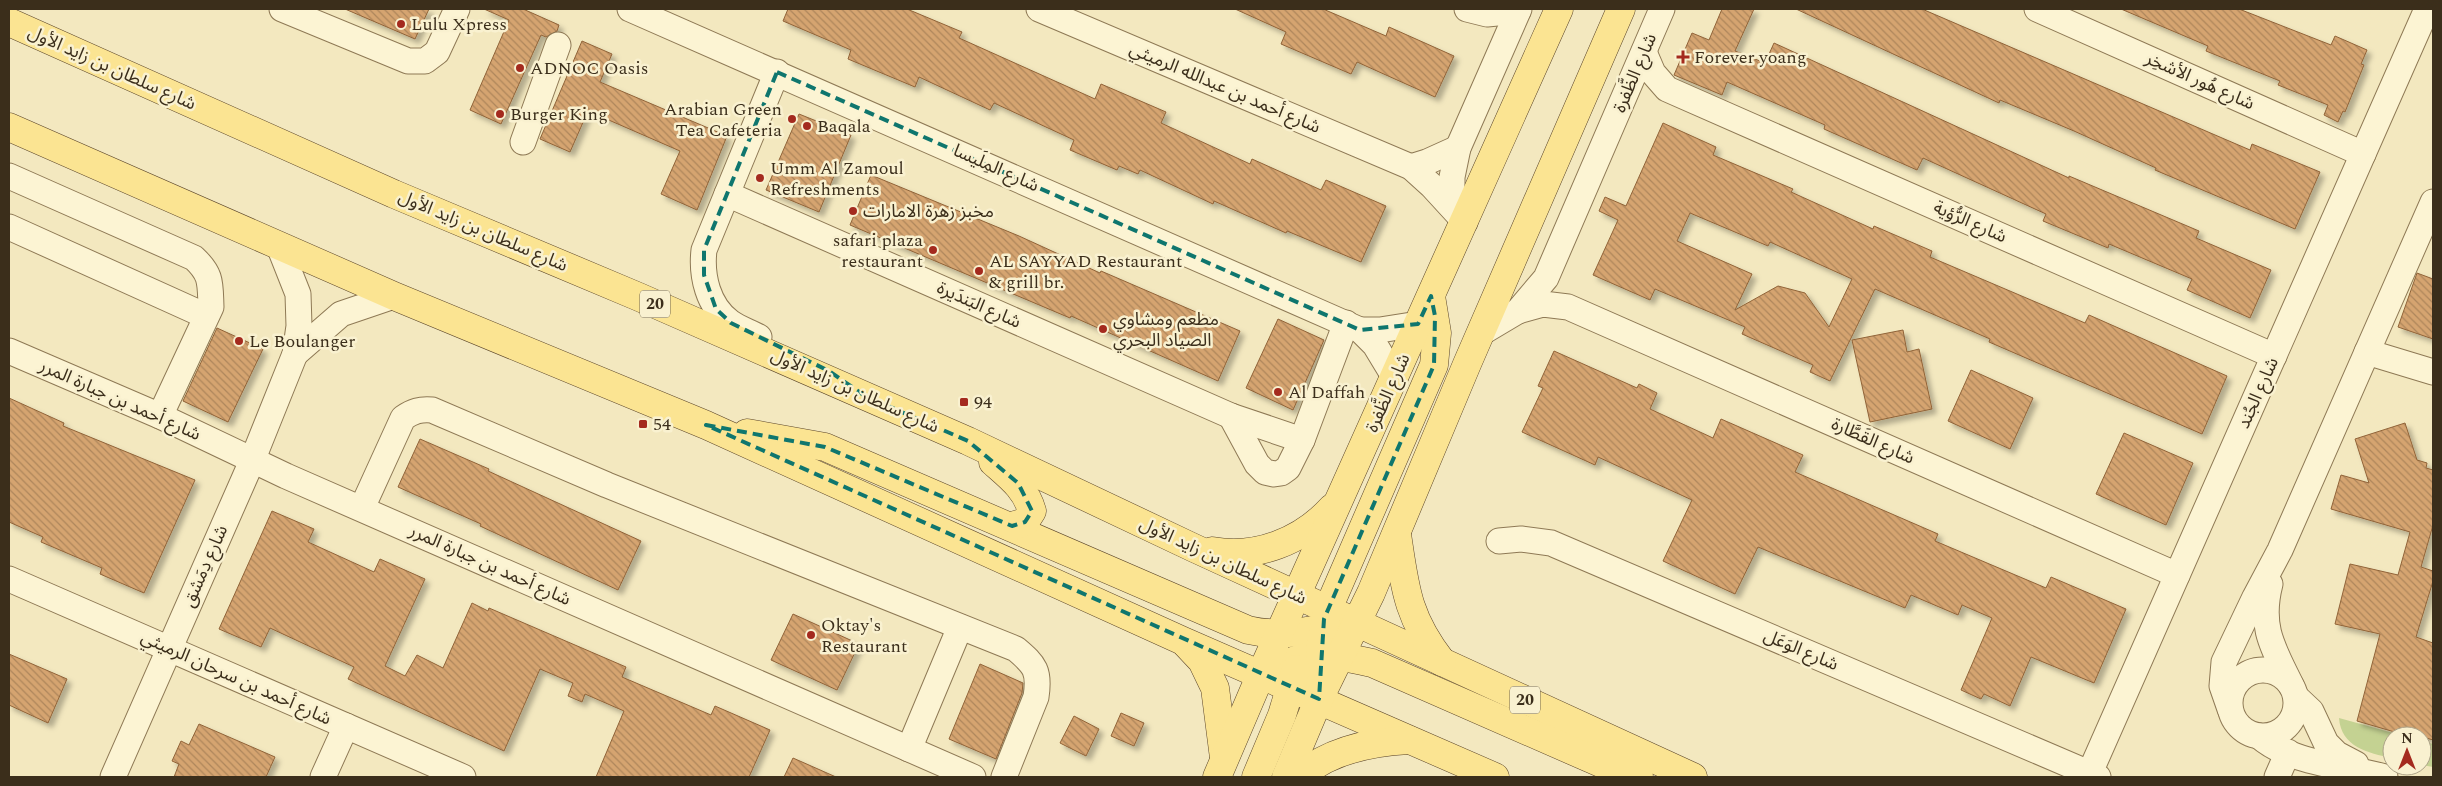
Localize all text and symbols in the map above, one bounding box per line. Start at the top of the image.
place label: Lulu Xpress [411,11,507,38]
marker: Lulu Xpress [395,18,407,30]
street label: شارع سلطان بن زايد الأول [24,19,200,117]
street label: شارع الظَّفرة [1606,29,1664,117]
street label: شارع أحمد بن عبدالله الرميثي [1125,35,1325,141]
place label: Forever yoang [1694,44,1807,71]
street label: شارع هُور الأشخِر [2140,44,2259,117]
marker: Forever yoang [1676,50,1690,64]
place label: ADNOC Oasis [530,55,649,82]
marker: ADNOC Oasis [514,62,526,74]
place label: Arabian Green Tea Cafeteria [664,96,782,144]
place label: Burger King [510,101,608,128]
marker: Burger King [494,108,506,120]
marker: Arabian Green Tea Cafeteria [786,113,798,125]
place label: Baqala [817,113,871,140]
marker: Baqala [801,120,813,132]
street label: شارع المِلَيسا [949,137,1043,199]
place label: Umm Al Zamoul Refreshments [770,155,904,203]
marker: Umm Al Zamoul Refreshments [754,172,766,184]
street label: شارع سلطان بن زايد الأول [394,183,572,279]
street label: شارع الرُّؤية [1929,194,2011,250]
place label: مخبز زهرة الامارات [863,198,994,225]
marker: مخبز زهرة الامارات [847,205,859,217]
place label: safari plaza restaurant [833,227,923,275]
marker: safari plaza restaurant [927,244,939,256]
place label: AL SAYYAD Restaurant & grill br. [989,248,1182,296]
marker: AL SAYYAD Restaurant & grill br. [973,265,985,277]
street label: شارع البَندَيرة [933,274,1025,336]
road number: 20 [640,290,670,318]
place label: مطعم ومشاوي الصياد البحري [1113,306,1219,354]
marker: مطعم ومشاوي الصياد البحري [1097,323,1109,335]
place label: Le Boulanger [249,328,355,355]
marker: Le Boulanger [233,335,245,347]
street label: شارع سلطان بن زايد الأول [767,342,943,440]
street label: شارع الظَّفرة [1358,349,1417,437]
street label: شارع أحمد بن جبارة المرر [34,352,205,448]
street label: شارع الجُند [2230,353,2286,433]
place label: Al Daffah [1288,379,1365,406]
marker: Al Daffah [1272,386,1284,398]
place label: 94 [974,389,992,416]
marker: 94 [958,396,970,408]
place label: 54 [653,411,671,438]
street label: شارع القَطَّارة [1827,411,1919,471]
marker: 54 [637,418,649,430]
street label: شارع سلطان بن زايد الأول [1135,510,1311,612]
street label: شارع أحمد بن جبارة المرر [404,517,575,613]
street label: شارع دِمَشق [175,521,235,611]
place label: Oktay's Restaurant [821,612,907,660]
street label: شارع الوَعَل [1759,622,1843,678]
street label: شارع أحمد بن سرحان الرميثي [136,624,336,732]
marker: Oktay's Restaurant [805,629,817,641]
road number: 20 [1510,686,1540,714]
north arrow [2382,726,2432,776]
text: N [2401,728,2413,749]

